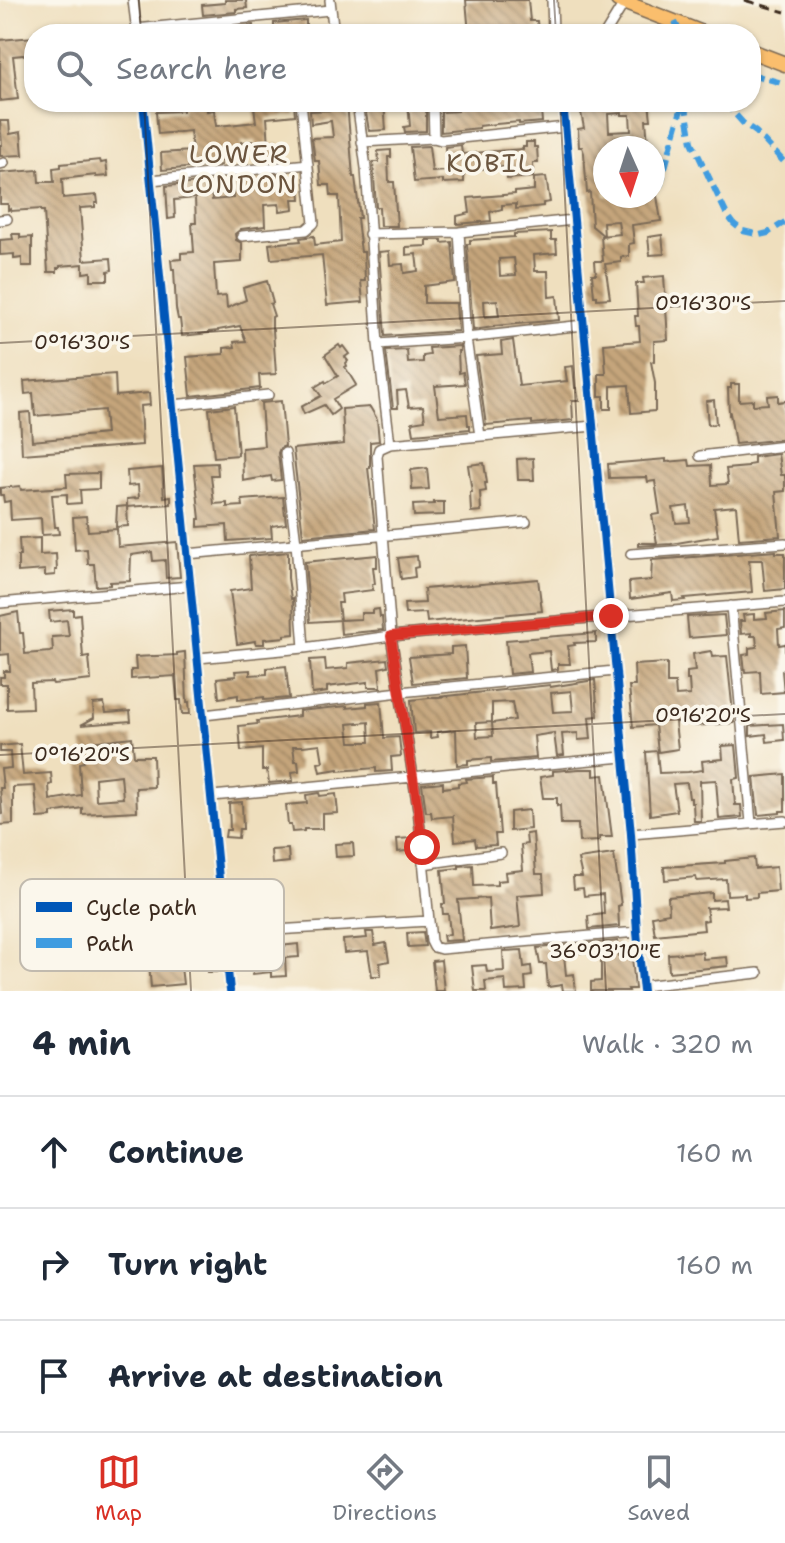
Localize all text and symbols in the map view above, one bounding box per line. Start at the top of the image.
search box [24,24,761,112]
icon: search [52,46,96,90]
text: Search here [116,48,287,89]
district label: LOWER LONDON [179,136,299,201]
north arrow [593,136,665,208]
district label: KOBIL [446,145,534,180]
text: 0°16'30"S [655,290,751,316]
text: 0°16'30"S [34,329,130,355]
route end [593,598,629,634]
text: 0°16'20"S [655,702,751,728]
text: 0°16'20"S [34,741,130,767]
route start [404,829,440,865]
legend [20,879,284,971]
text: Cycle path [86,893,197,922]
text: Path [86,929,134,958]
text: 36°03'10"E [549,938,661,964]
text: 4 min [32,1020,131,1066]
text: Walk · 320 m [582,1026,753,1061]
icon: ahead [32,1130,76,1174]
text: Continue [108,1132,244,1173]
text: 160 m [676,1135,753,1170]
icon: right [32,1242,76,1286]
text: Turn right [108,1244,267,1285]
text: 160 m [676,1247,753,1282]
icon: arrive [32,1354,76,1398]
text: Arrive at destination [108,1356,443,1397]
tab: Map [95,1450,142,1527]
tab: Directions [332,1450,437,1527]
tab: Saved [627,1450,690,1527]

